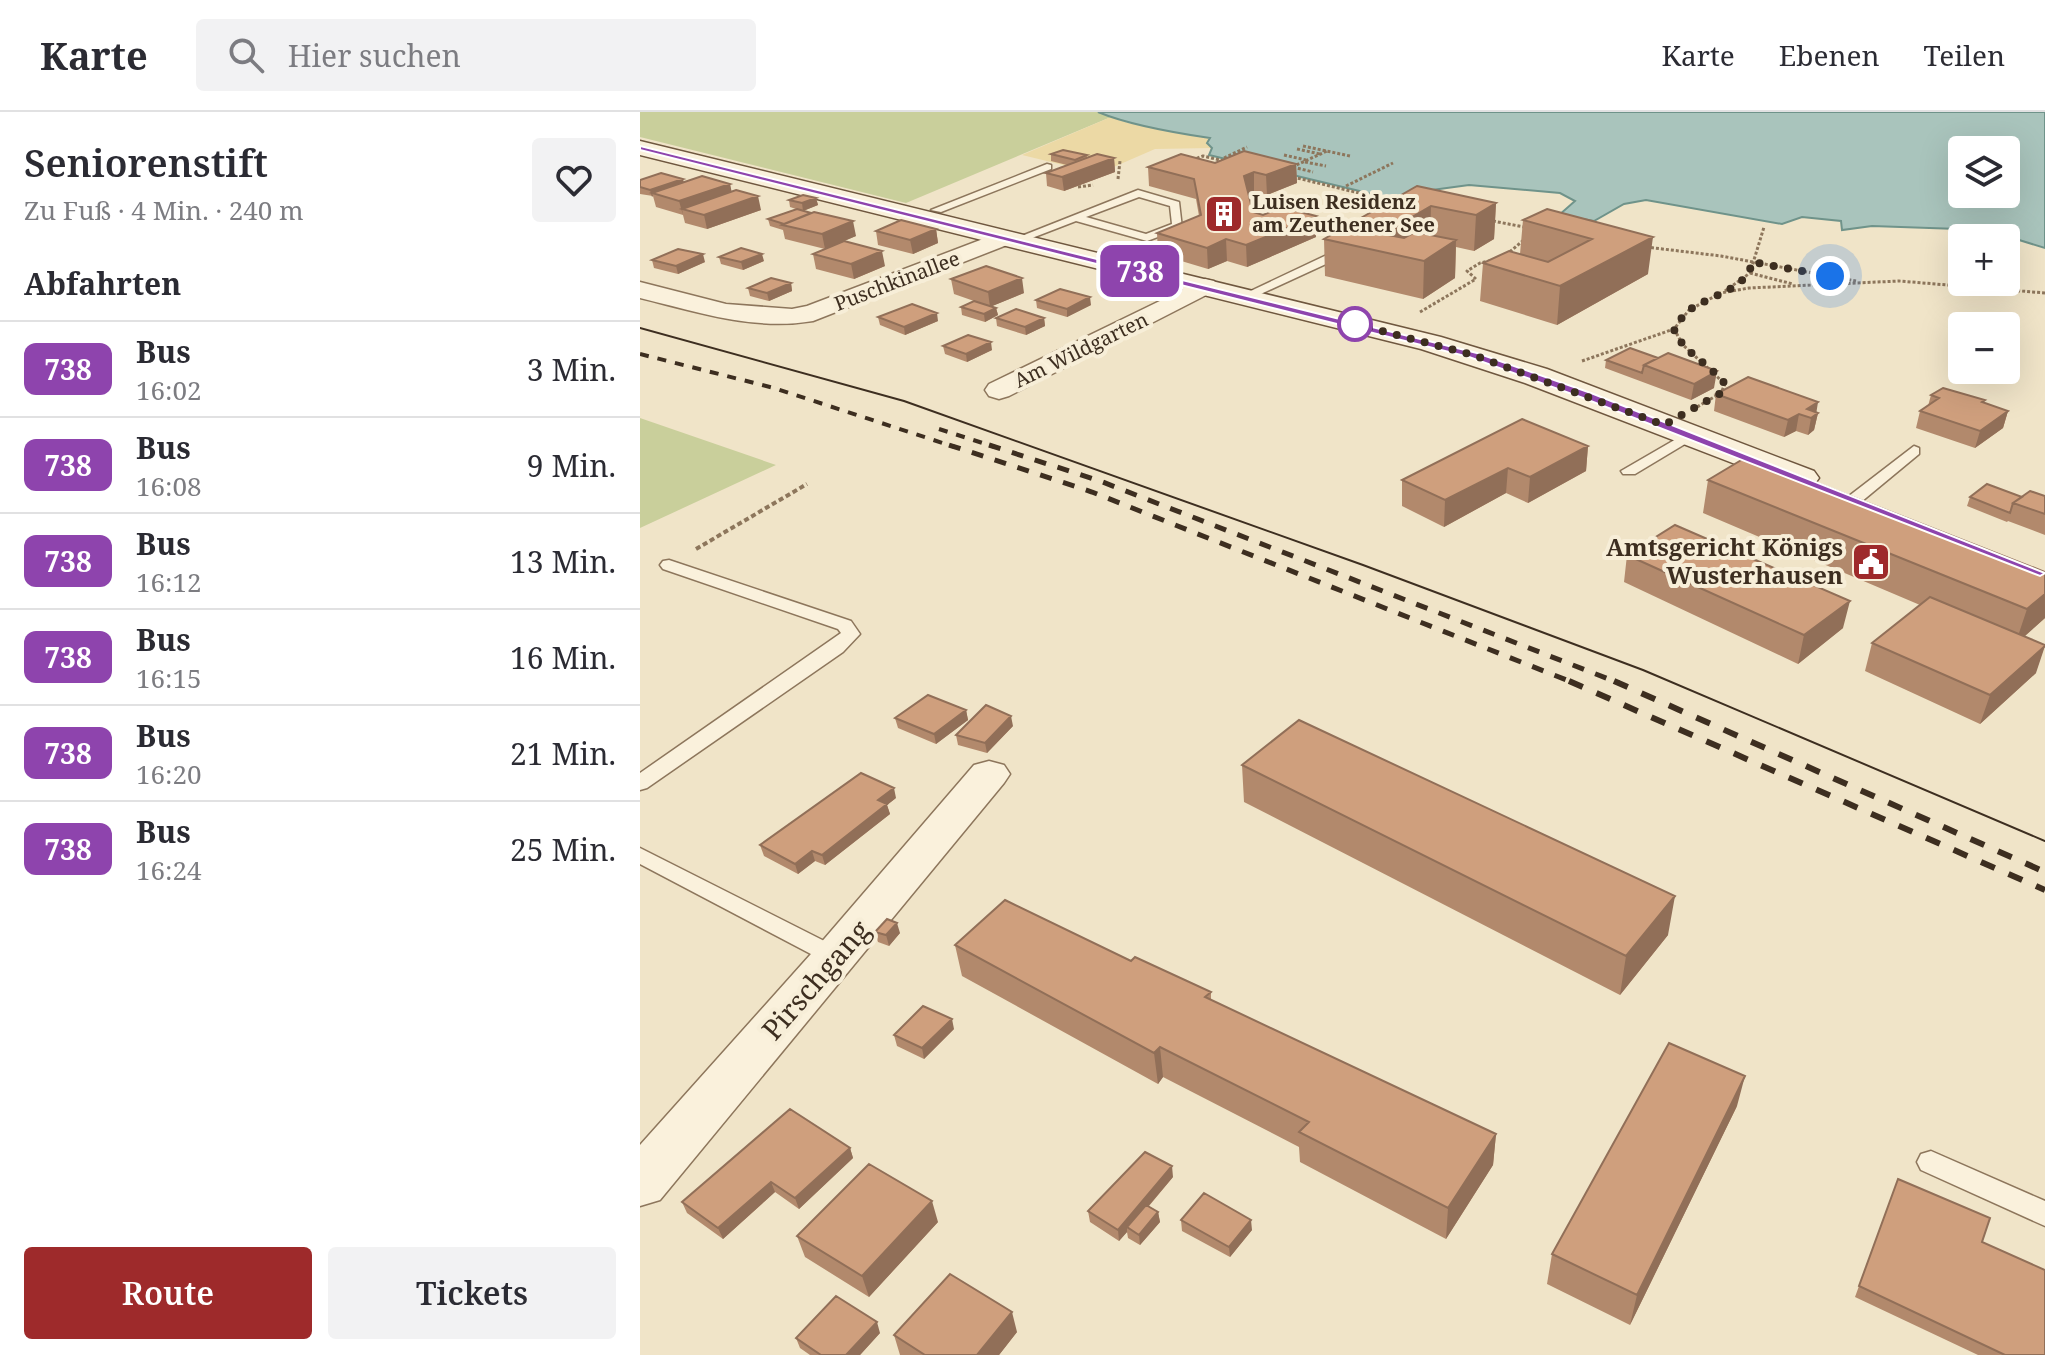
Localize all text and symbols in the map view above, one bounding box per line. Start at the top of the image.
search box [196,19,756,91]
text: Karte [40,29,148,81]
icon: search [224,33,268,77]
text: Hier suchen [288,35,461,76]
text: Karte [1661,36,1735,74]
text: Ebenen [1779,36,1880,74]
text: Teilen [1924,36,2005,74]
text: Seniorenstift [24,136,268,188]
map controls [1948,136,2020,384]
button: layers [1948,136,2020,208]
button: heart [532,138,616,222]
place label: Luisen Residenz am Zeuthener See [1252,188,1435,238]
text: Zu Fuß · 4 Min. · 240 m [24,192,304,228]
building icon: Luisen Residenz am Zeuthener See [1203,193,1245,235]
button: + [1948,224,2020,296]
street label: Puschkinallee [830,244,963,317]
line badge: 738 [1094,245,1186,297]
text: 738 [1116,252,1164,290]
your location [1810,256,1850,296]
text: Abfahrten [24,263,181,304]
street label: Am Wildgarten [1009,305,1152,394]
unlabelled marker [1338,307,1372,341]
button: − [1948,312,2020,384]
text: Bus [136,331,191,372]
text: 3 Min. [527,349,616,390]
text: 738 [44,350,92,388]
text: 16:02 [136,372,202,408]
text: Bus [136,427,191,468]
text: 9 Min. [527,445,616,486]
text: 738 [44,446,92,484]
text: 16:08 [136,468,202,504]
text: Bus [136,523,191,564]
place label: Amtsgericht Königs Wusterhausen [1606,530,1843,591]
text: 13 Min. [510,541,616,582]
public building icon: Amtsgericht Königs Wusterhausen [1850,541,1892,583]
text: 738 [44,542,92,580]
text: 16:12 [136,564,202,600]
text: Bus [136,619,191,660]
text: 16 Min. [510,637,616,678]
text: 738 [44,638,92,676]
text: 16:15 [136,660,202,696]
text: Bus [136,715,191,756]
text: 21 Min. [510,733,616,774]
text: 738 [44,734,92,772]
text: 16:20 [136,756,202,792]
text: Bus [136,811,191,852]
text: 25 Min. [510,829,616,870]
text: 738 [44,830,92,868]
text: 16:24 [136,852,202,888]
street label: Pirschgang [753,911,878,1047]
button: Route [24,1247,312,1339]
button: Tickets [328,1247,616,1339]

